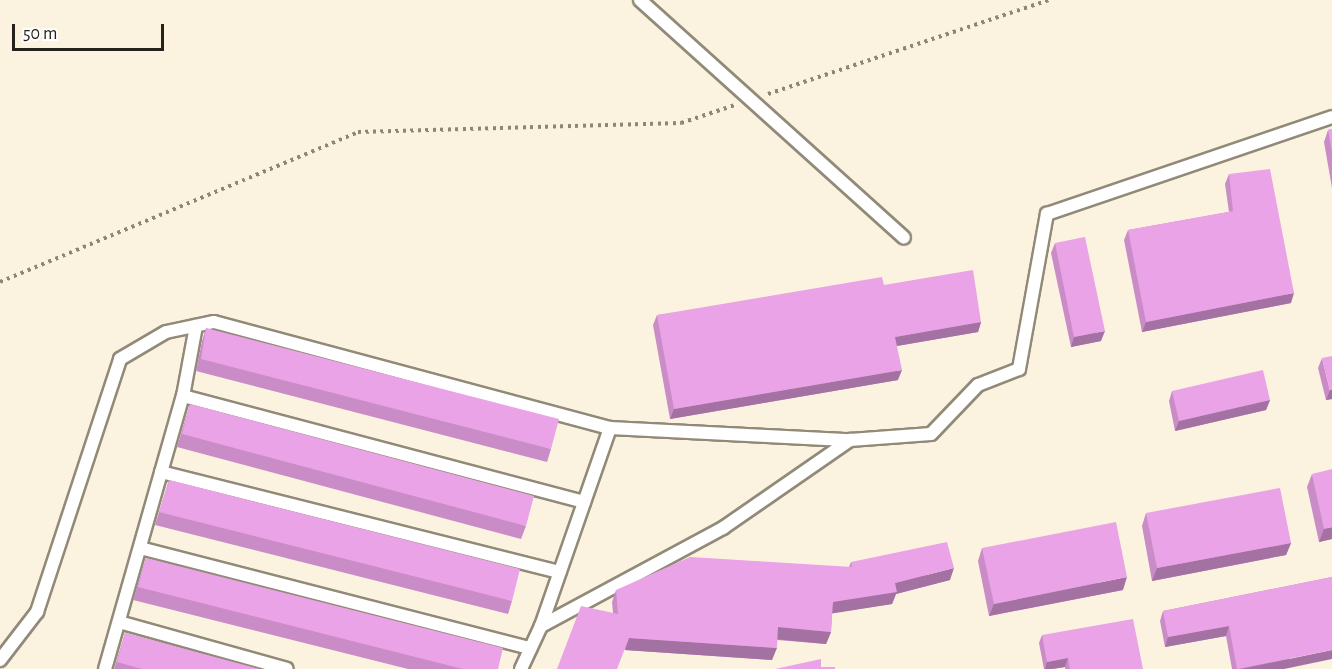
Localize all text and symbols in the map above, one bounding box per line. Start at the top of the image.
scale bar [15,12,166,50]
text: 50 m [23,25,57,43]

